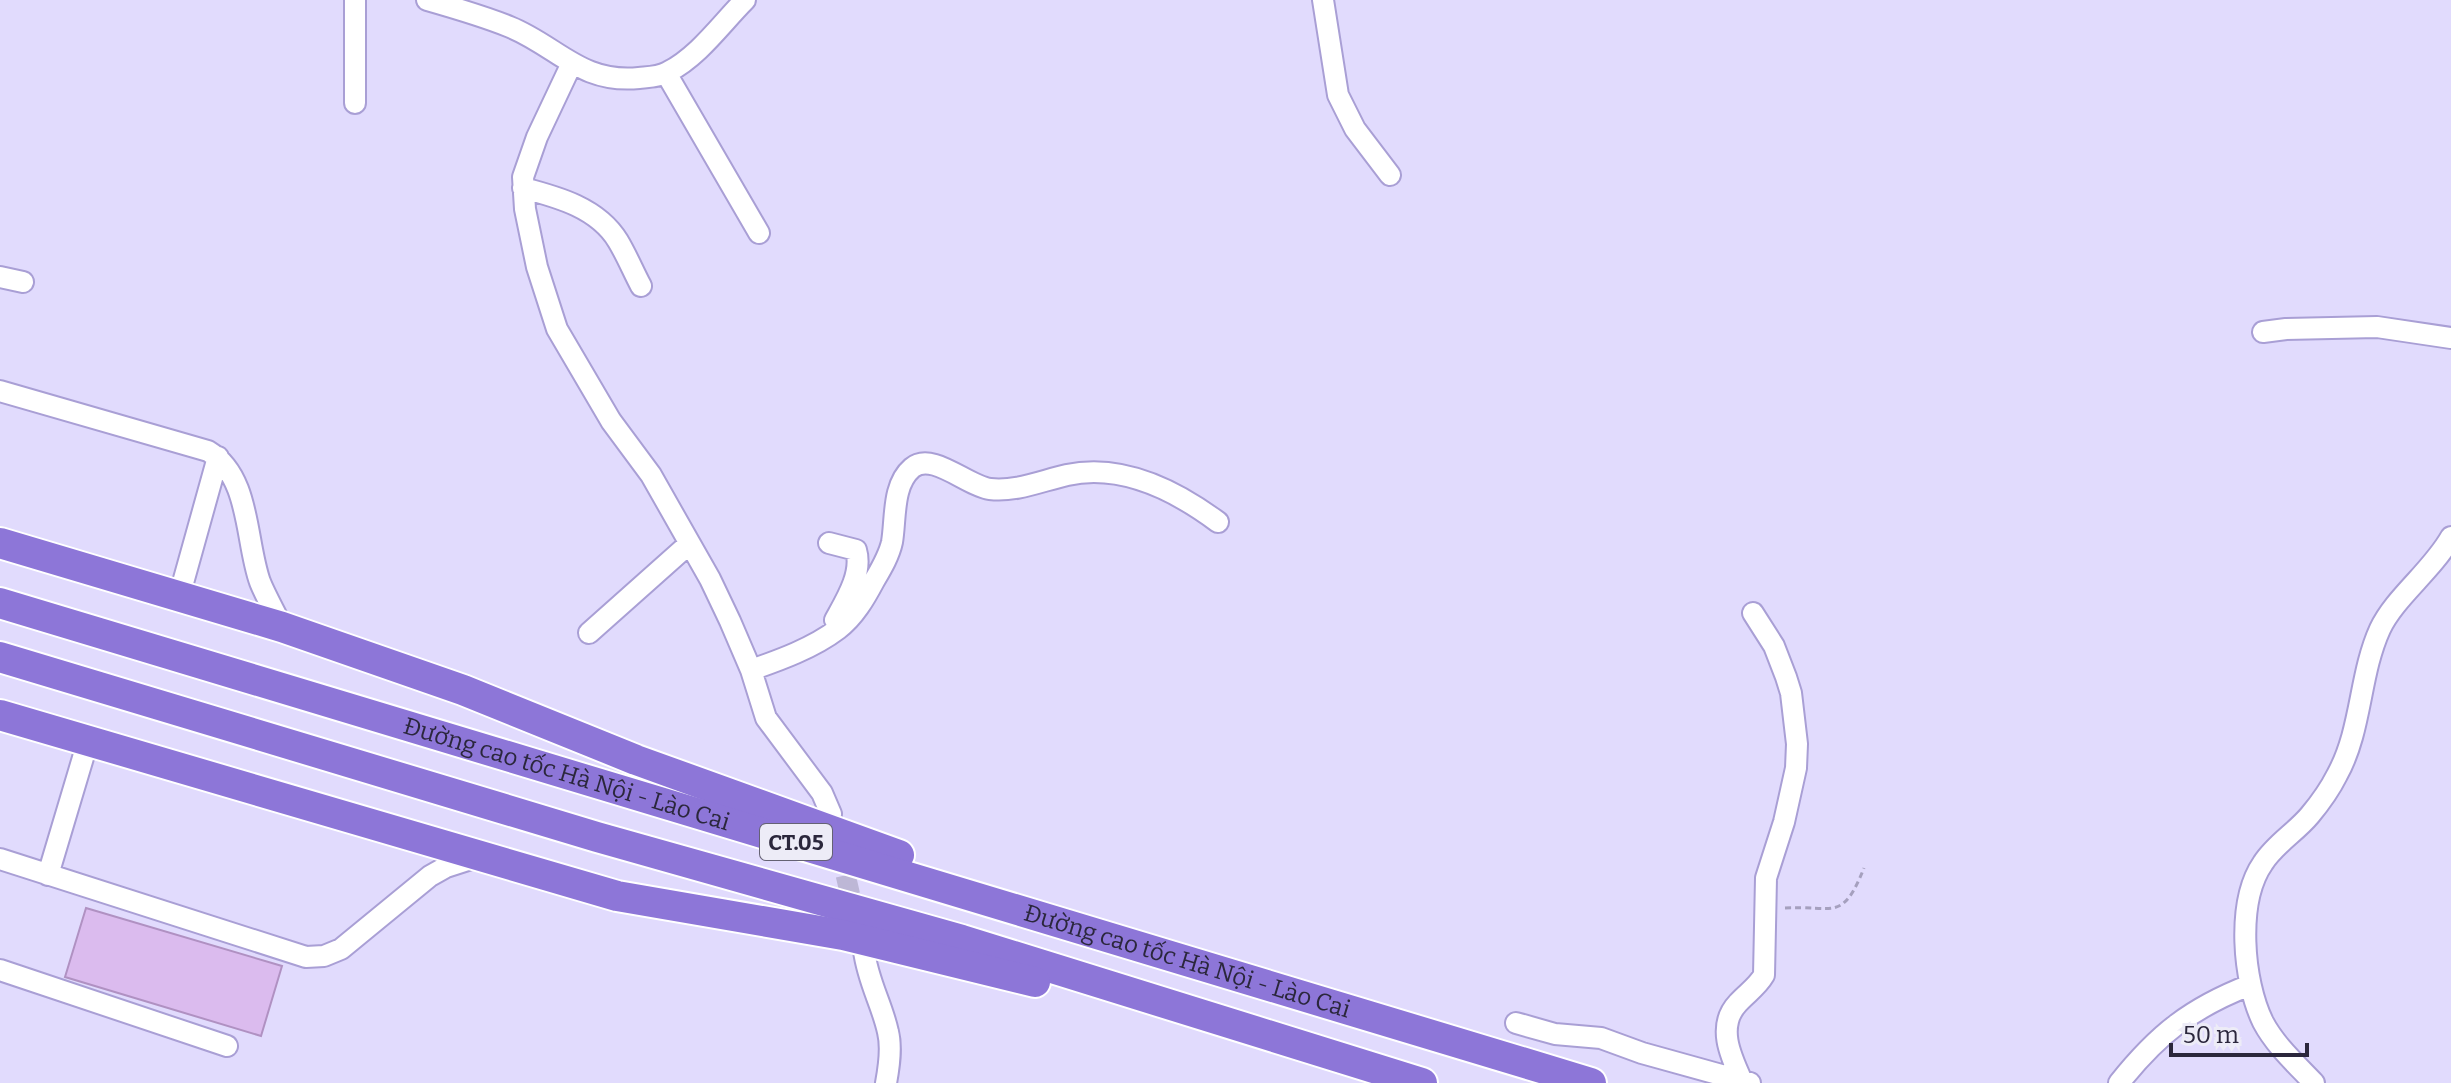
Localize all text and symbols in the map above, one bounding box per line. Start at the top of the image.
street label: Đường cao tốc Hà Nội - Lào Cai [400,712,733,836]
road number: CT.05 [760,824,832,860]
street label: Đường cao tốc Hà Nội - Lào Cai [1021,899,1354,1024]
scale bar [2171,1007,2307,1057]
text: 50 m [2183,1021,2239,1049]

